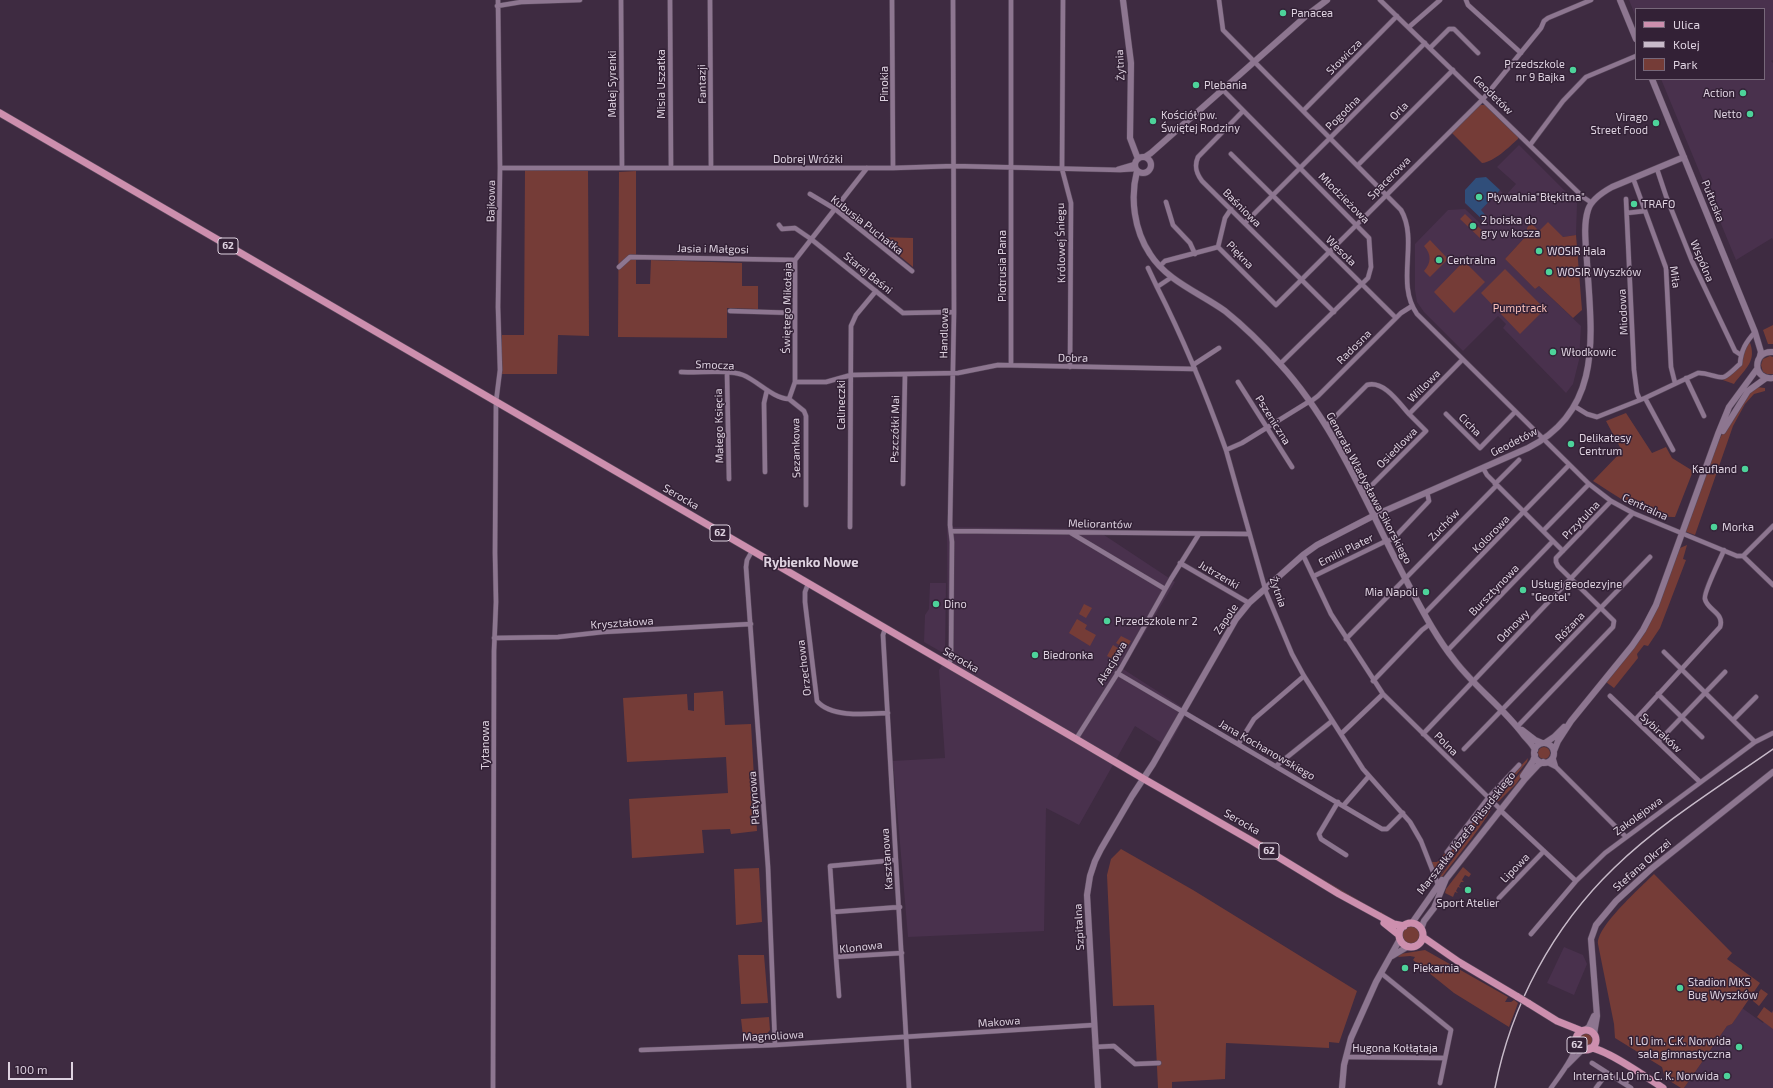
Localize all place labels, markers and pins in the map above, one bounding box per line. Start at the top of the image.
place label: Panacea [1291,6,1333,20]
marker: Panacea [1278,8,1288,18]
place label: Przedszkole nr 9 Bajka [1504,57,1565,83]
marker: Przedszkole nr 9 Bajka [1568,65,1578,75]
place label: Plebania [1204,78,1247,92]
marker: Plebania [1191,80,1201,90]
place label: Action [1703,86,1735,100]
marker: Action [1738,88,1748,98]
place label: Netto [1714,107,1742,121]
place label: Kościół pw. Świętej Rodziny [1161,108,1240,134]
marker: Netto [1745,109,1755,119]
place label: Virago Street Food [1590,110,1648,136]
marker: Kościół pw. Świętej Rodziny [1148,116,1158,126]
marker: Virago Street Food [1651,118,1661,128]
place label: Pływalnia"Błękitna" [1487,190,1585,204]
marker: Pływalnia"Błękitna" [1474,192,1484,202]
place label: TRAFO [1642,197,1675,211]
marker: TRAFO [1629,199,1639,209]
place label: 2 boiska do gry w kosza [1481,213,1540,239]
marker: 2 boiska do gry w kosza [1468,221,1478,231]
place label: WOSIR Hala [1547,244,1606,258]
marker: WOSIR Hala [1534,246,1544,256]
place label: Centralna [1447,253,1496,267]
marker: Centralna [1434,255,1444,265]
place label: WOSIR Wyszków [1557,265,1641,279]
marker: WOSIR Wyszków [1544,267,1554,277]
place label: Włodkowic [1561,345,1616,359]
marker: Włodkowic [1548,347,1558,357]
place label: Delikatesy Centrum [1579,431,1631,457]
marker: Delikatesy Centrum [1566,439,1576,449]
place label: Kaufland [1692,462,1737,476]
marker: Kaufland [1740,464,1750,474]
place label: Morka [1722,520,1754,534]
marker: Morka [1709,522,1719,532]
place label: Usługi geodezyjne "Geotel" [1531,577,1622,603]
place label: Mia Napoli [1365,585,1418,599]
marker: Usługi geodezyjne "Geotel" [1518,585,1528,595]
marker: Mia Napoli [1421,587,1431,597]
place label: Dino [944,597,967,611]
marker: Dino [931,599,941,609]
place label: Przedszkole nr 2 [1115,614,1198,628]
marker: Przedszkole nr 2 [1102,616,1112,626]
place label: Biedronka [1043,648,1093,662]
marker: Biedronka [1030,650,1040,660]
marker: Sport Atelier [1463,885,1473,895]
place label: Sport Atelier [1437,896,1499,910]
place label: Piekarnia [1413,961,1459,975]
marker: Piekarnia [1400,963,1410,973]
place label: Stadion MKS Bug Wyszków [1688,975,1758,1001]
marker: Stadion MKS Bug Wyszków [1675,983,1685,993]
place label: 1 LO im. C.K. Norwida sala gimnastyczna [1629,1034,1731,1060]
marker: 1 LO im. C.K. Norwida sala gimnastyczna [1734,1042,1744,1052]
place label: Internat I LO im. C. K. Norwida [1573,1069,1719,1083]
marker: Internat I LO im. C. K. Norwida [1722,1071,1732,1081]

